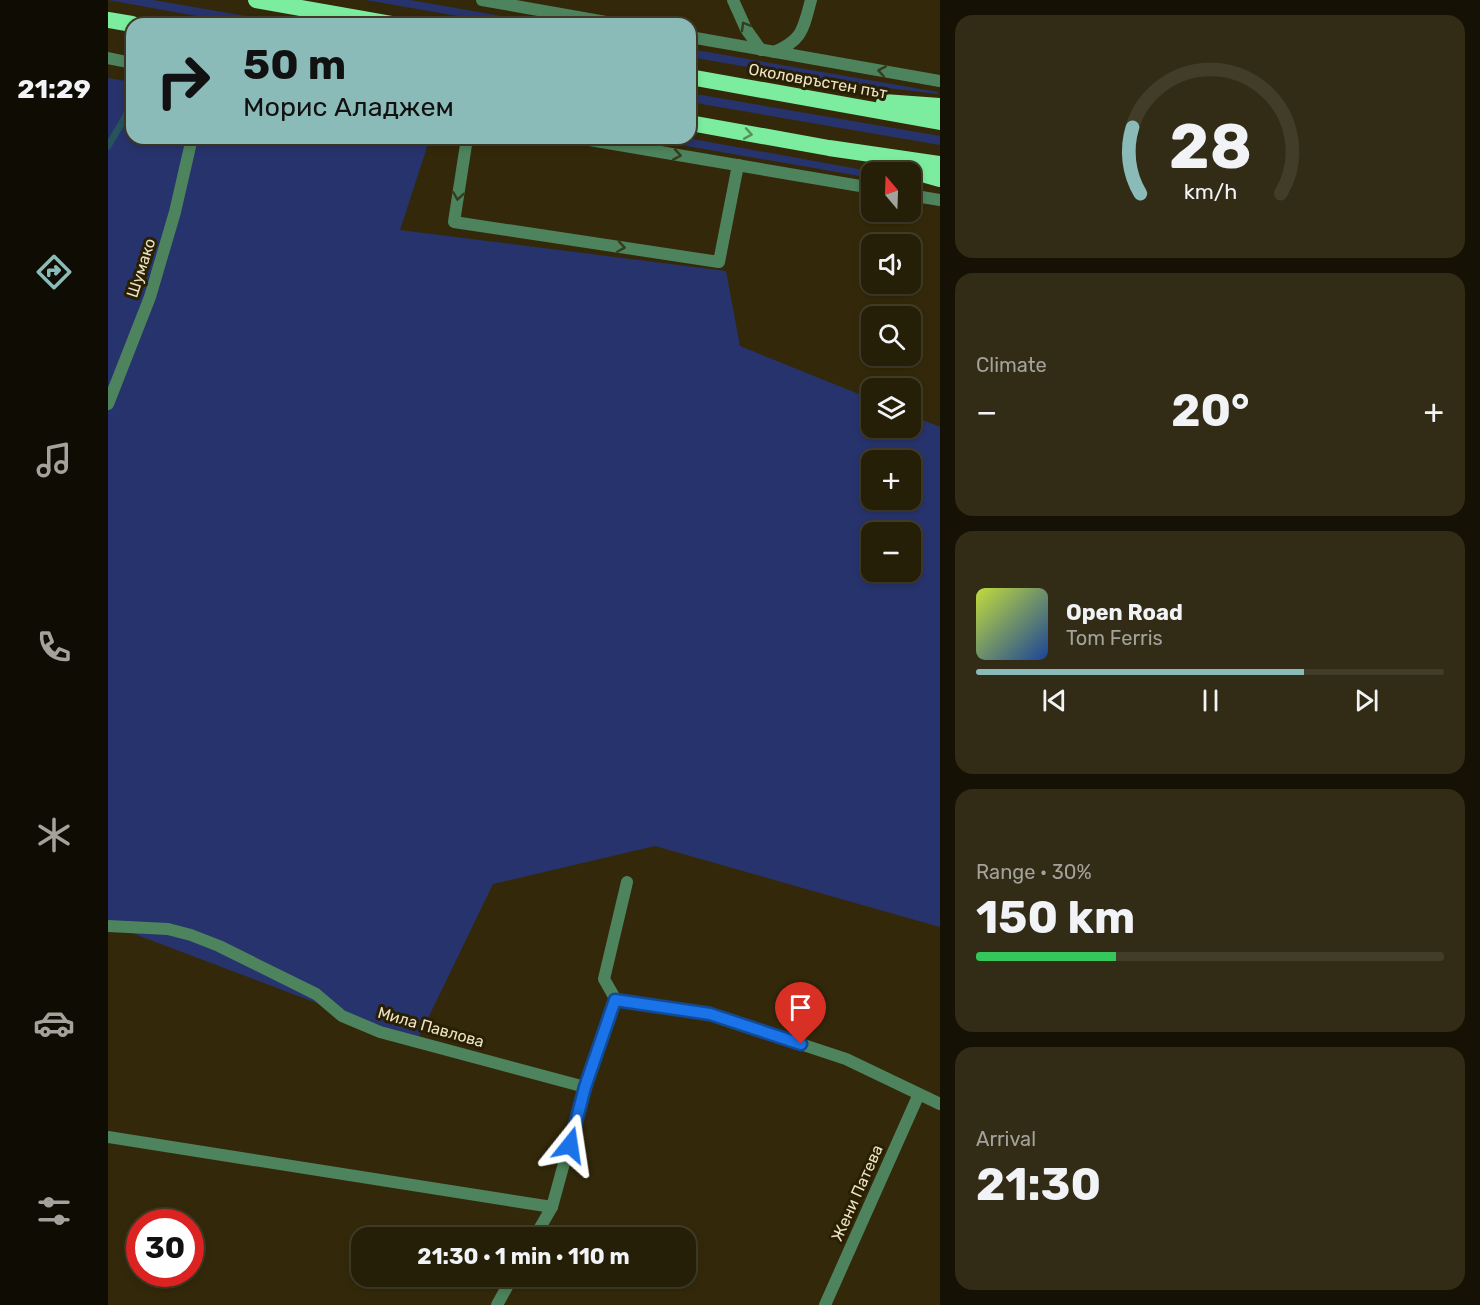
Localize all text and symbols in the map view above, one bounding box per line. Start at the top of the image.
one-way arrow [741,22,752,32]
text: 50 m [243,40,346,90]
icon: right [144,42,222,120]
street label: Околовръстен път [747,59,889,103]
one-way arrow [878,65,888,78]
text: 21:29 [17,73,91,105]
text: Морис Аладжем [243,91,454,123]
text: 28 [1169,110,1251,184]
one-way arrow [743,127,752,139]
one-way arrow [673,148,682,160]
north arrow [861,162,921,222]
map controls [861,162,921,582]
text: km/h [1183,179,1237,204]
one-way arrow [453,191,465,200]
button: sound [861,234,921,294]
street label: Шумако [123,236,159,300]
one-way arrow [616,240,626,252]
icon: directions [33,251,75,293]
button: search [861,306,921,366]
text: Climate [976,353,1047,377]
button: layers [861,378,921,438]
text: 20° [1171,384,1250,437]
text: − [976,392,997,431]
text: + [1423,392,1444,431]
icon: music [33,439,75,481]
button: + [861,450,921,510]
button: − [861,522,921,582]
text: Open Road [1066,599,1183,626]
icon: phone [33,626,75,668]
text: Tom Ferris [1066,626,1163,650]
icon: previous [1038,684,1071,717]
icon: pause [1194,684,1227,717]
icon: next [1350,684,1383,717]
icon: climate [33,814,75,856]
text: Range · 30% [976,860,1092,884]
text: 150 km [976,891,1135,944]
pin [775,982,826,1044]
icon: arrive [784,991,817,1024]
icon: car [33,1002,75,1044]
street label: Мила Павлова [376,1003,486,1051]
position arrow [538,1113,602,1177]
text: Arrival [976,1127,1036,1151]
street label: Жени Патева [827,1142,887,1244]
text: 21:30 [976,1158,1101,1211]
icon: filters [33,1190,75,1232]
speed limit sign: 30 [126,1209,204,1287]
text: 21:30 · 1 min · 110 m [417,1243,630,1270]

